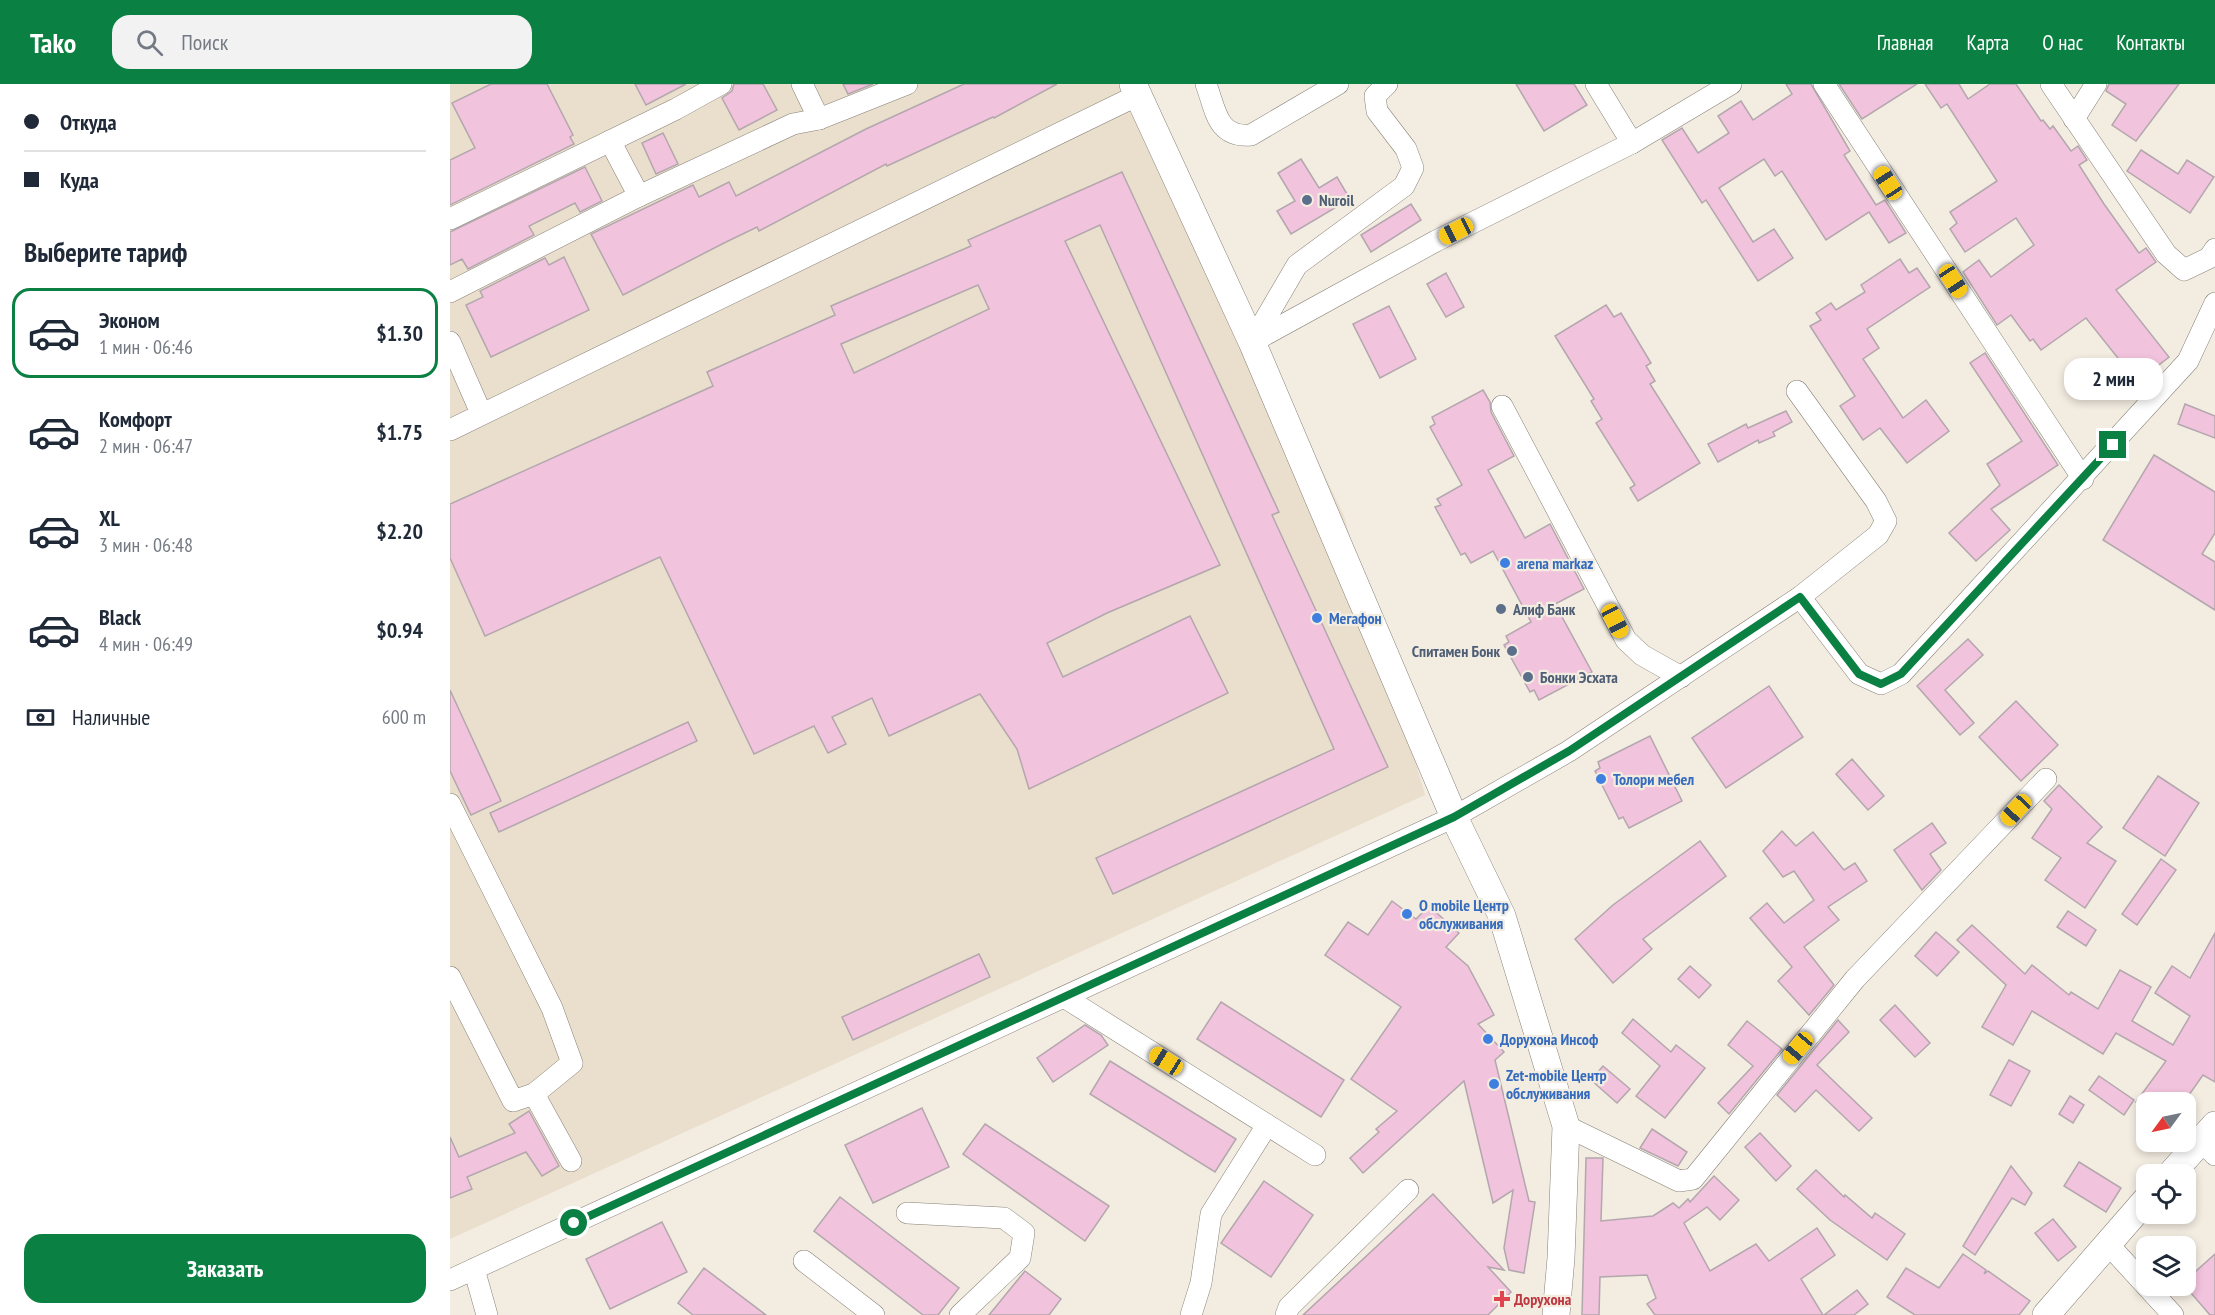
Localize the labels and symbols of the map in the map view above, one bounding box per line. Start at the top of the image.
car [1871,163,1905,203]
place label: Nuroil [1319,190,1354,210]
marker: Nuroil [1300,193,1314,207]
car [1436,215,1476,247]
car [1936,261,1970,301]
callout: 2 мин [2064,358,2162,400]
route end [2099,431,2126,458]
place label: arena markaz [1517,553,1593,573]
marker: arena markaz [1498,556,1512,570]
place label: Алиф Банк [1512,599,1576,619]
car [1599,601,1631,641]
marker: Алиф Банк [1494,602,1508,616]
place label: Мегафон [1329,608,1382,628]
marker: Мегафон [1310,611,1324,625]
place label: Спитамен Бонк [1412,641,1500,661]
marker: Спитамен Бонк [1505,644,1519,658]
place label: Бонки Эсхата [1540,667,1618,687]
marker: Бонки Эсхата [1521,670,1535,684]
place label: Толори мебел [1613,769,1694,789]
marker: Толори мебел [1594,772,1608,786]
car [1997,791,2035,829]
place label: O mobile Центр обслуживания [1419,895,1509,933]
marker: O mobile Центр обслуживания [1400,907,1414,921]
car [1780,1028,1816,1068]
place label: Дорухона Инсоф [1500,1029,1599,1049]
marker: Дорухона Инсоф [1481,1032,1495,1046]
car [1146,1044,1186,1078]
place label: Zet-mobile Центр обслуживания [1506,1065,1607,1103]
marker: Zet-mobile Центр обслуживания [1487,1077,1501,1091]
north arrow [2136,1092,2196,1152]
route start [560,1209,587,1236]
place label: Дорухона [1514,1289,1572,1309]
marker: Дорухона [1495,1292,1509,1306]

